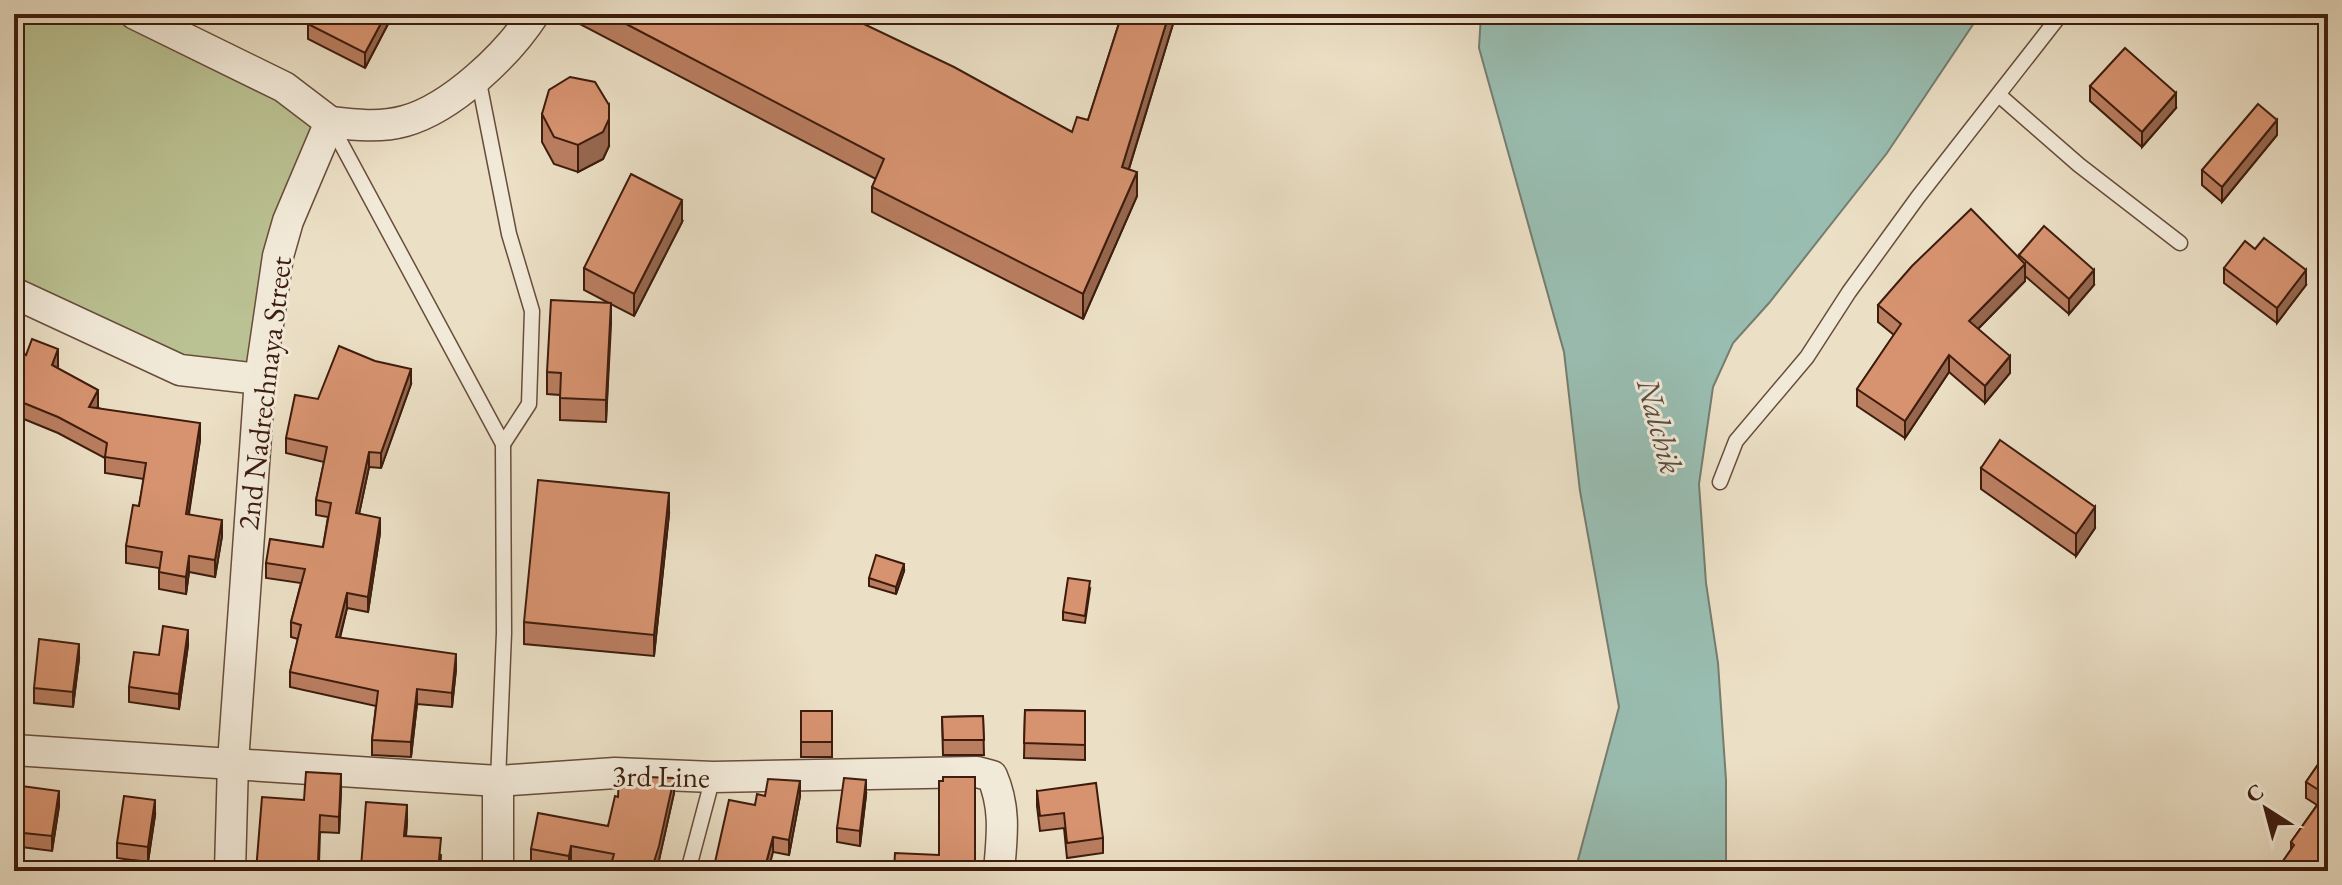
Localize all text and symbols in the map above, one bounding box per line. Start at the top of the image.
street label: 2nd Nadrechnaya Street [228,253,300,532]
water label: Nalchik [1627,373,1693,479]
street label: 3rd Line [612,756,710,796]
north arrow [2226,769,2306,849]
text: С [2240,777,2269,810]

